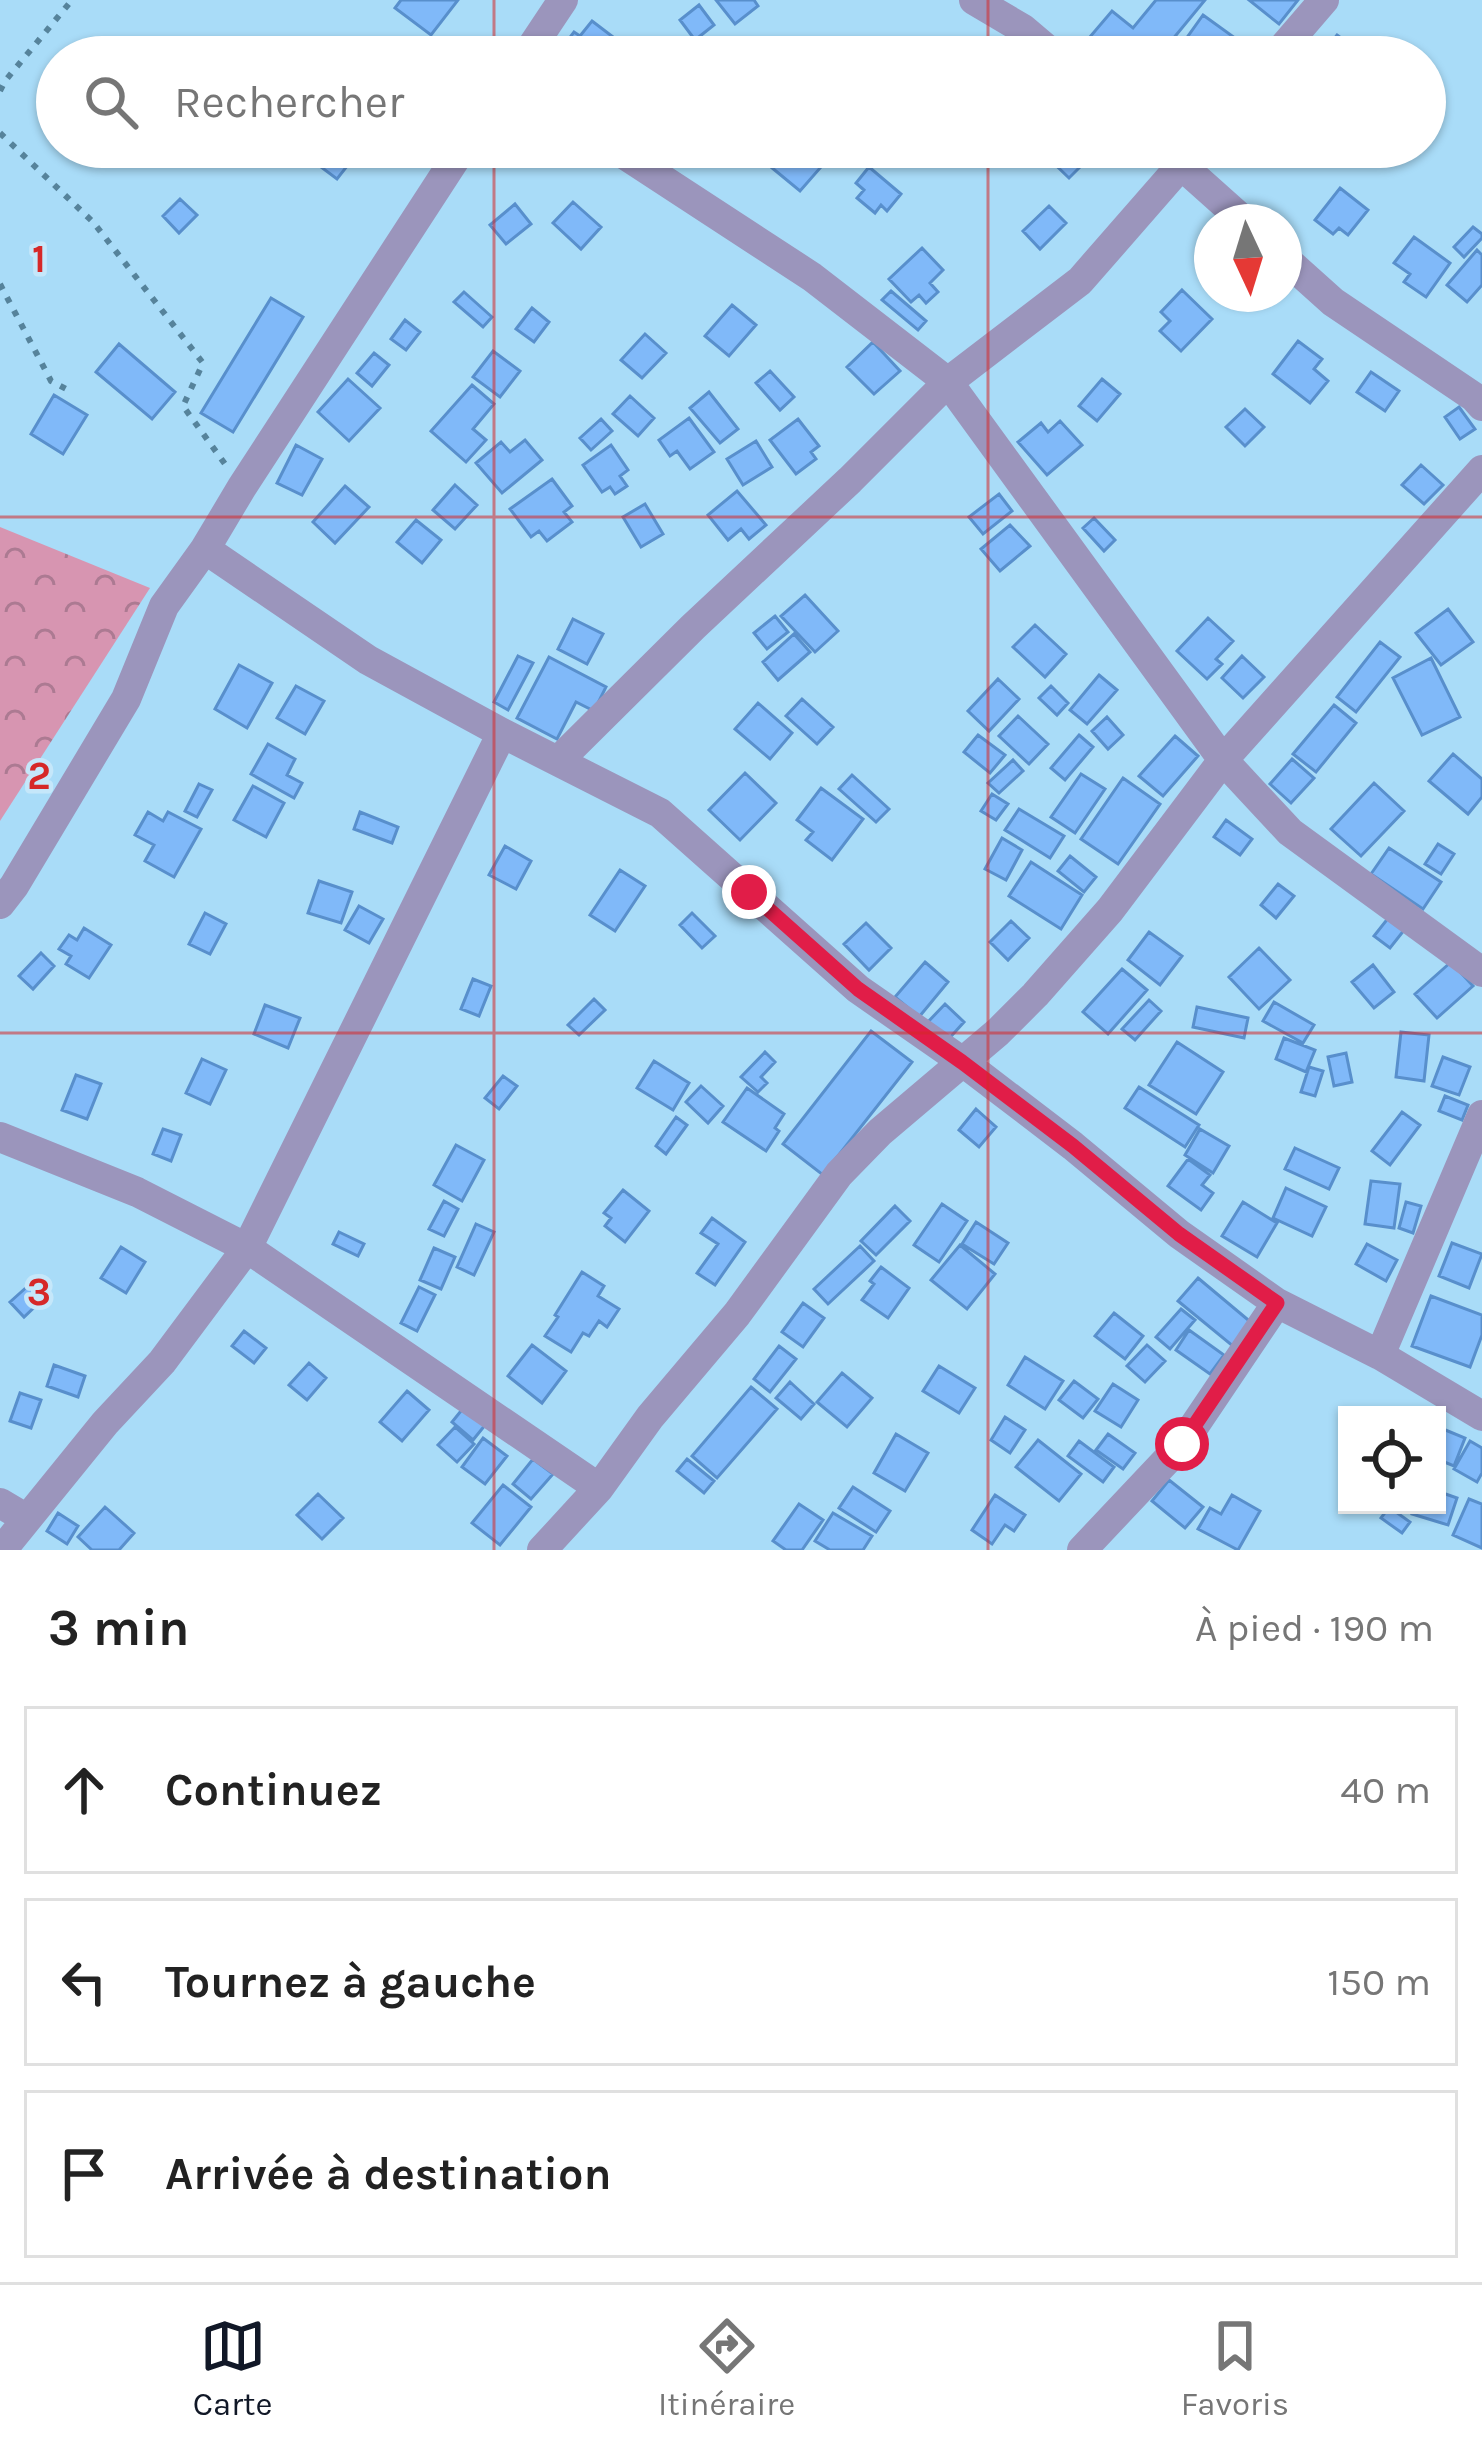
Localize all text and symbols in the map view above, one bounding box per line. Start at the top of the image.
search box [36,36,1446,168]
icon: search [78,69,144,135]
text: Rechercher [174,76,404,128]
north arrow [1194,204,1302,312]
text: 1 [32,236,46,282]
text: 2 [27,753,51,799]
route end [722,865,776,919]
text: 3 [27,1269,51,1315]
map controls [1338,1406,1446,1514]
button: locate [1338,1406,1446,1514]
route start [1155,1417,1209,1471]
text: 3 min [48,1598,190,1658]
text: À pied · 190 m [1195,1605,1434,1651]
icon: ahead [51,1757,117,1823]
text: Continuez [165,1764,382,1816]
text: 40 m [1340,1767,1431,1813]
icon: left [51,1949,117,2015]
text: Tournez à gauche [165,1956,536,2008]
text: 150 m [1327,1959,1431,2005]
icon: arrive [51,2141,117,2207]
text: Arrivée à destination [165,2148,612,2200]
tab: Carte [193,2313,272,2423]
tab: Itinéraire [658,2313,795,2423]
tab: Favoris [1181,2313,1289,2423]

